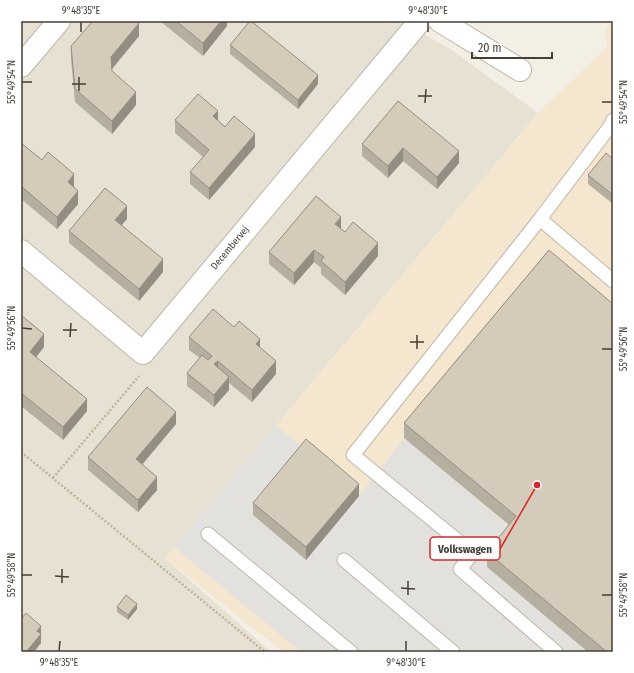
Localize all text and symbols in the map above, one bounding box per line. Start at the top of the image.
text: 9°48'35"E [62,5,101,17]
text: 9°48'30"E [408,5,448,17]
scale bar [472,34,552,60]
text: 20 m [478,41,502,55]
text: 55°49'54"N [6,60,18,104]
text: 55°49'54"N [618,80,630,124]
street label: Decembervej [208,224,252,272]
text: 55°49'56"N [6,306,18,350]
text: 55°49'56"N [618,327,630,371]
callout: Volkswagen [430,537,500,560]
text: Volkswagen [437,543,492,556]
text: 55°49'58"N [6,553,18,597]
text: 55°49'58"N [618,573,630,617]
text: 9°48'35"E [40,657,79,669]
text: 9°48'30"E [386,657,426,669]

